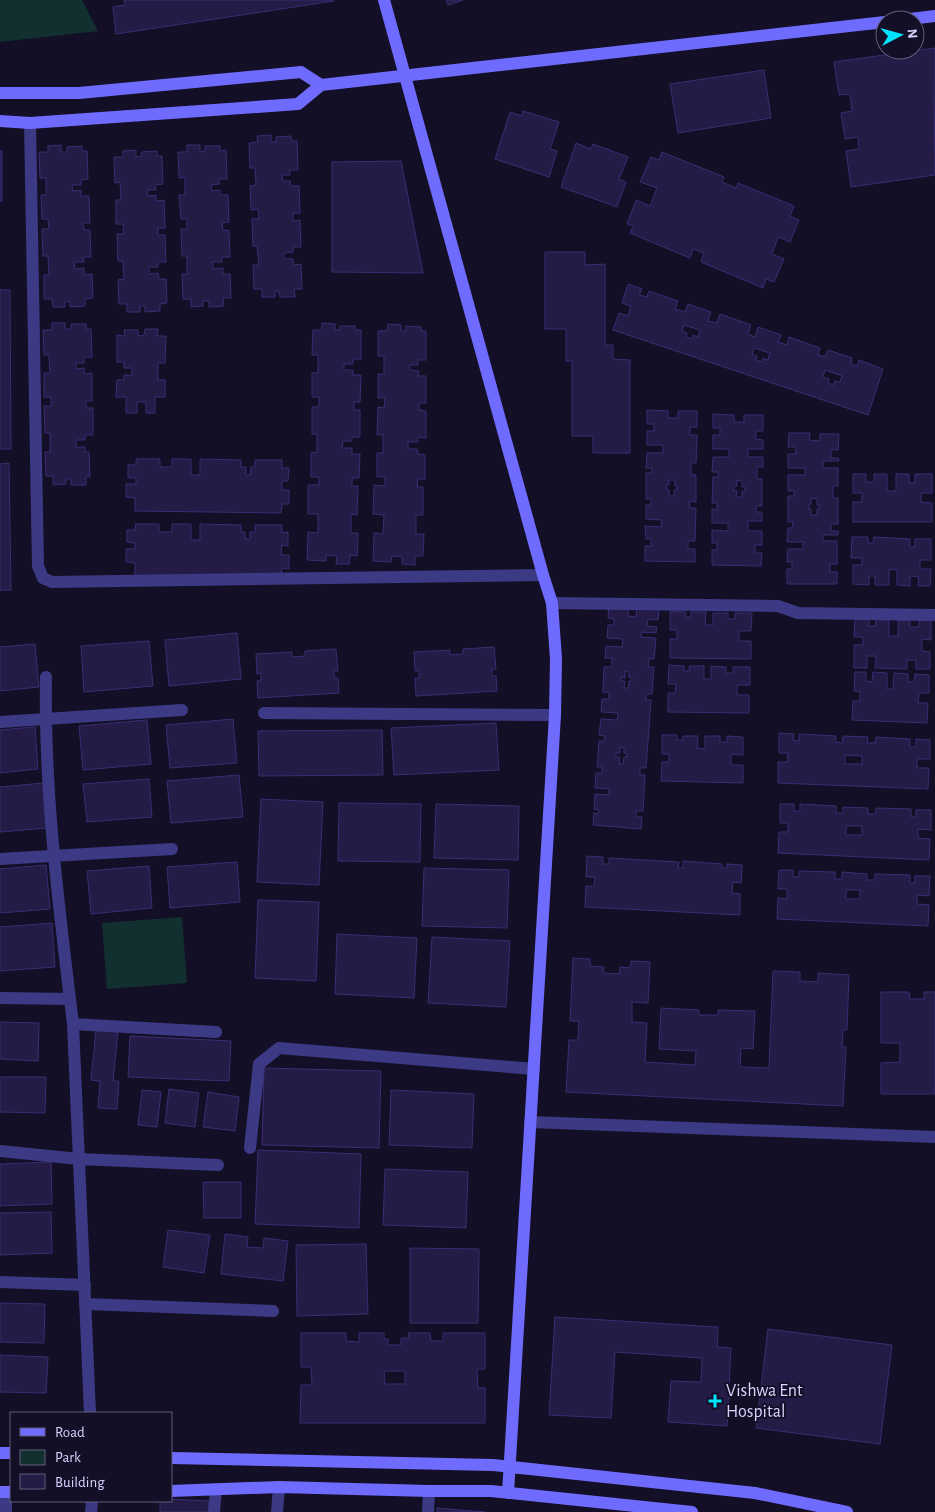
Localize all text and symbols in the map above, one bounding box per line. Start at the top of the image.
north arrow [875,10,925,60]
text: N [904,28,919,39]
place label: Vishwa Ent Hospital [726,1382,803,1421]
marker: Vishwa Ent Hospital [708,1394,722,1408]
legend [10,1412,172,1502]
text: Road [55,1425,85,1440]
text: Park [55,1450,81,1465]
text: Building [55,1475,105,1490]

